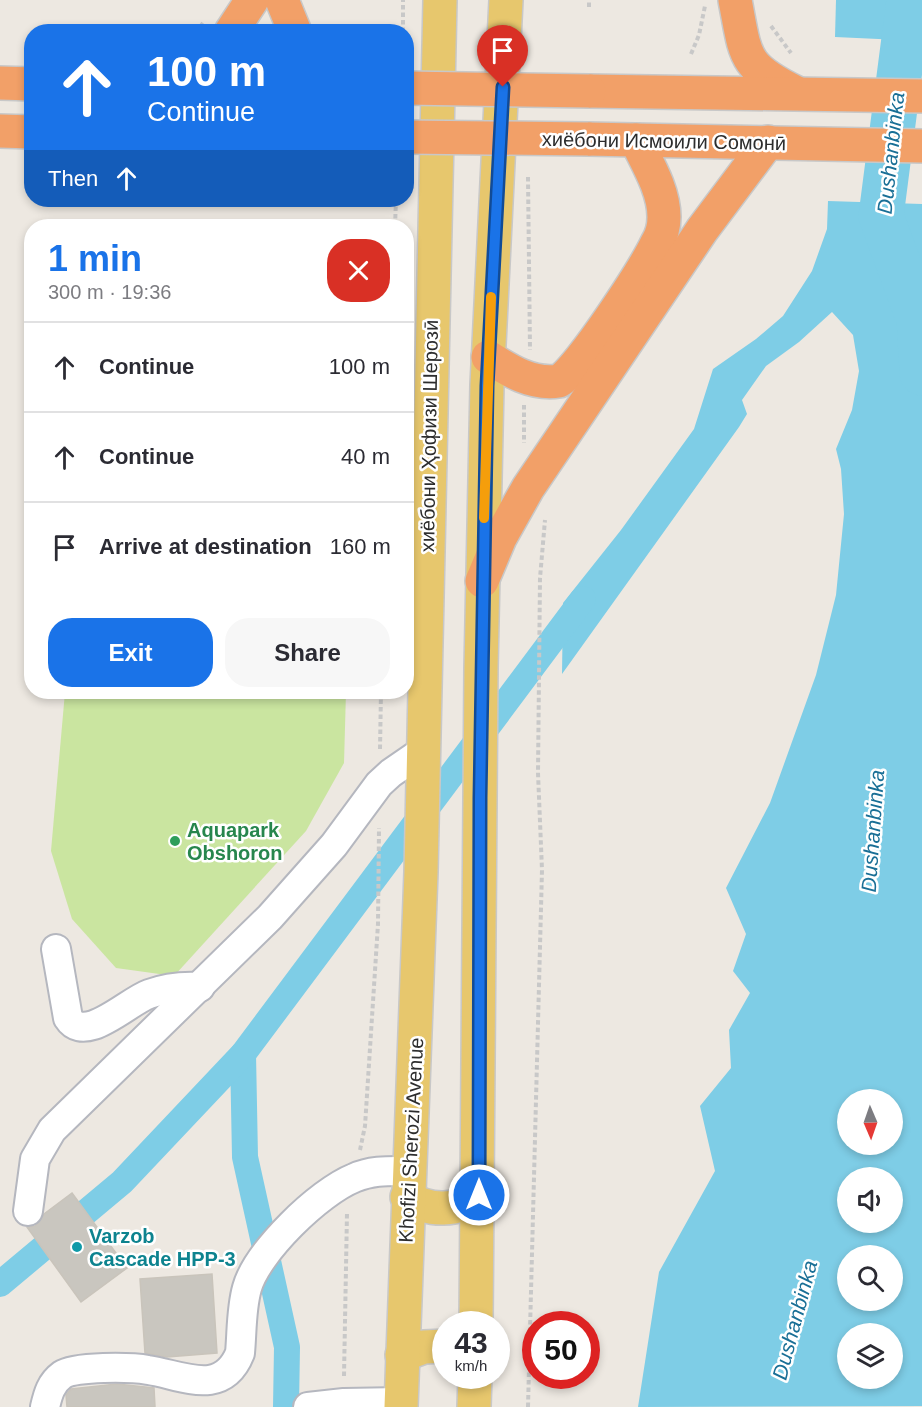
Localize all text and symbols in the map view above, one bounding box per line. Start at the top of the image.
pin [477,25,528,87]
icon: arrive [486,34,519,67]
icon: ahead [48,48,126,126]
text: 100 m [147,48,266,95]
water label: Dushanbinka [873,91,908,215]
text: Continue [147,97,255,127]
street label: хиёбони Исмоили Сомонӣ [542,128,786,154]
icon: ahead [110,162,143,195]
text: Then [48,166,98,191]
text: 1 min [48,238,142,279]
button: close [327,239,390,302]
text: 300 m · 19:36 [48,281,171,303]
street label: хиёбони Ҳофизи Шерозӣ [416,320,442,552]
icon: ahead [48,351,81,384]
text: Continue [99,354,194,379]
text: 100 m [329,354,390,379]
icon: ahead [48,441,81,474]
text: Continue [99,444,194,469]
text: 40 m [341,444,390,469]
icon: arrive [48,531,81,564]
text: Arrive at destination [99,534,312,559]
text: 160 m [330,534,391,559]
button: Exit [48,618,213,687]
button: Share [225,618,390,687]
water label: Dushanbinka [857,769,888,893]
place label: Aquapark Obshoron [187,819,283,864]
marker: Aquapark Obshoron [168,834,182,848]
street label: Khofizi Sherozi Avenue [395,1037,427,1243]
north arrow [837,1089,903,1155]
map controls [837,1089,903,1389]
position arrow [447,1163,511,1227]
button: sound [837,1167,903,1233]
place label: Varzob Cascade HPP-3 [89,1225,236,1270]
marker: Varzob Cascade HPP-3 [70,1240,84,1254]
button: search [837,1245,903,1311]
water label: Dushanbinka [768,1258,821,1382]
speed limit sign: 50 [522,1311,600,1389]
button: layers [837,1323,903,1389]
text: 43 [454,1326,488,1359]
text: km/h [455,1357,487,1374]

